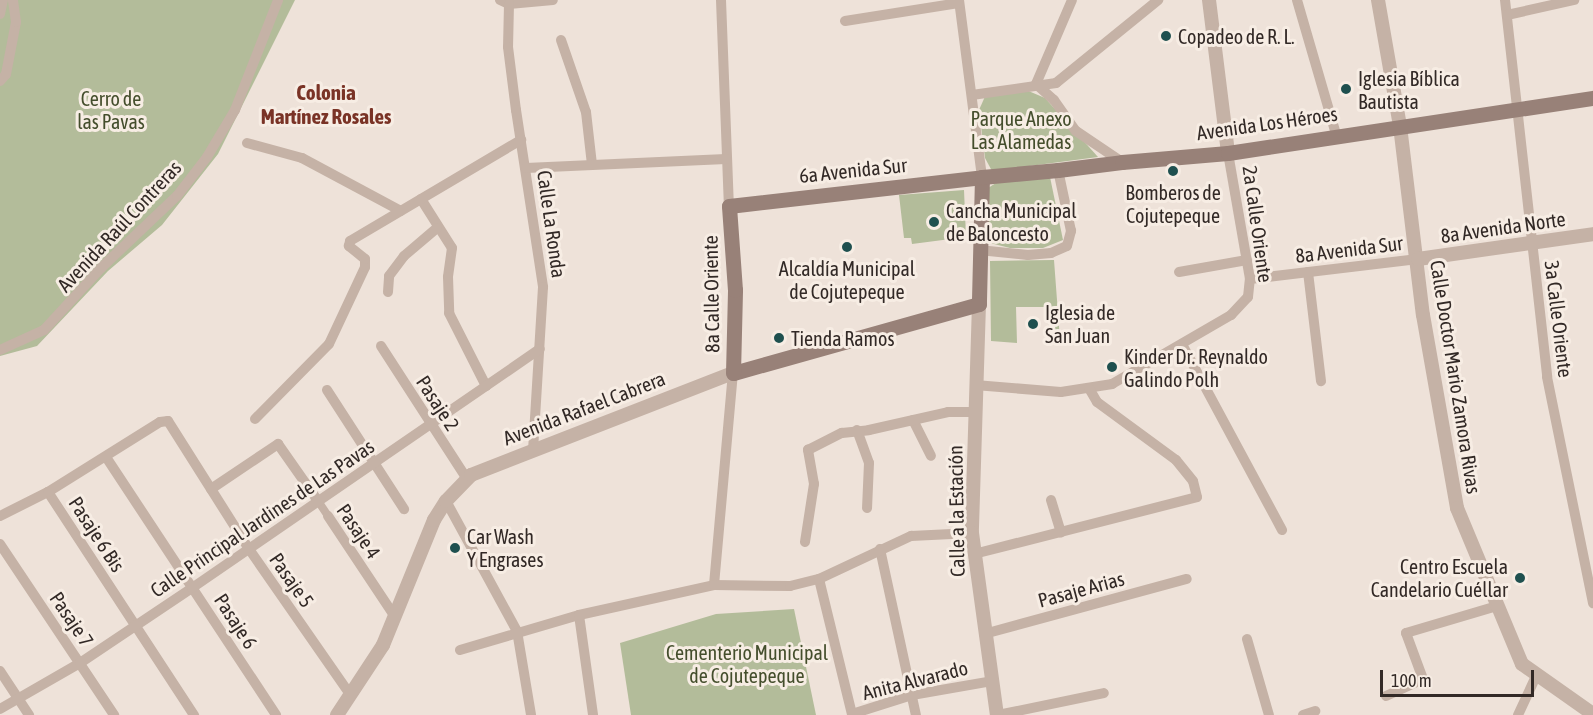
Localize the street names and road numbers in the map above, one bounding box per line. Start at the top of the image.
street label: Avenida Los Héroes [1195,101,1339,145]
street label: 6a Avenida Sur [798,152,908,188]
street label: Avenida Raúl Contreras [52,155,186,297]
street label: 2a Calle Oriente [1238,164,1278,284]
street label: Calle La Ronda [533,169,571,279]
street label: 8a Avenida Norte [1439,206,1567,248]
street label: 8a Avenida Sur [1294,230,1404,268]
street label: 8a Calle Oriente [698,235,724,353]
street label: Calle Doctor Mario Zamora Rivas [1426,259,1486,495]
street label: 3a Calle Oriente [1540,259,1578,379]
street label: Avenida Rafael Cabrera [500,366,668,450]
street label: Pasaje 2 [411,371,465,435]
street label: Calle Principal Jardines de Las Pavas [146,434,378,602]
street label: Calle a la Estación [943,445,969,577]
street label: Pasaje 6 Bis [64,492,130,576]
street label: Pasaje 4 [332,499,386,563]
street label: Pasaje 5 [265,548,319,612]
street label: Pasaje Arias [1035,566,1127,612]
street label: Pasaje 7 [45,587,99,651]
street label: Pasaje 6 [209,589,263,653]
street label: Anita Alvarado [860,655,970,705]

